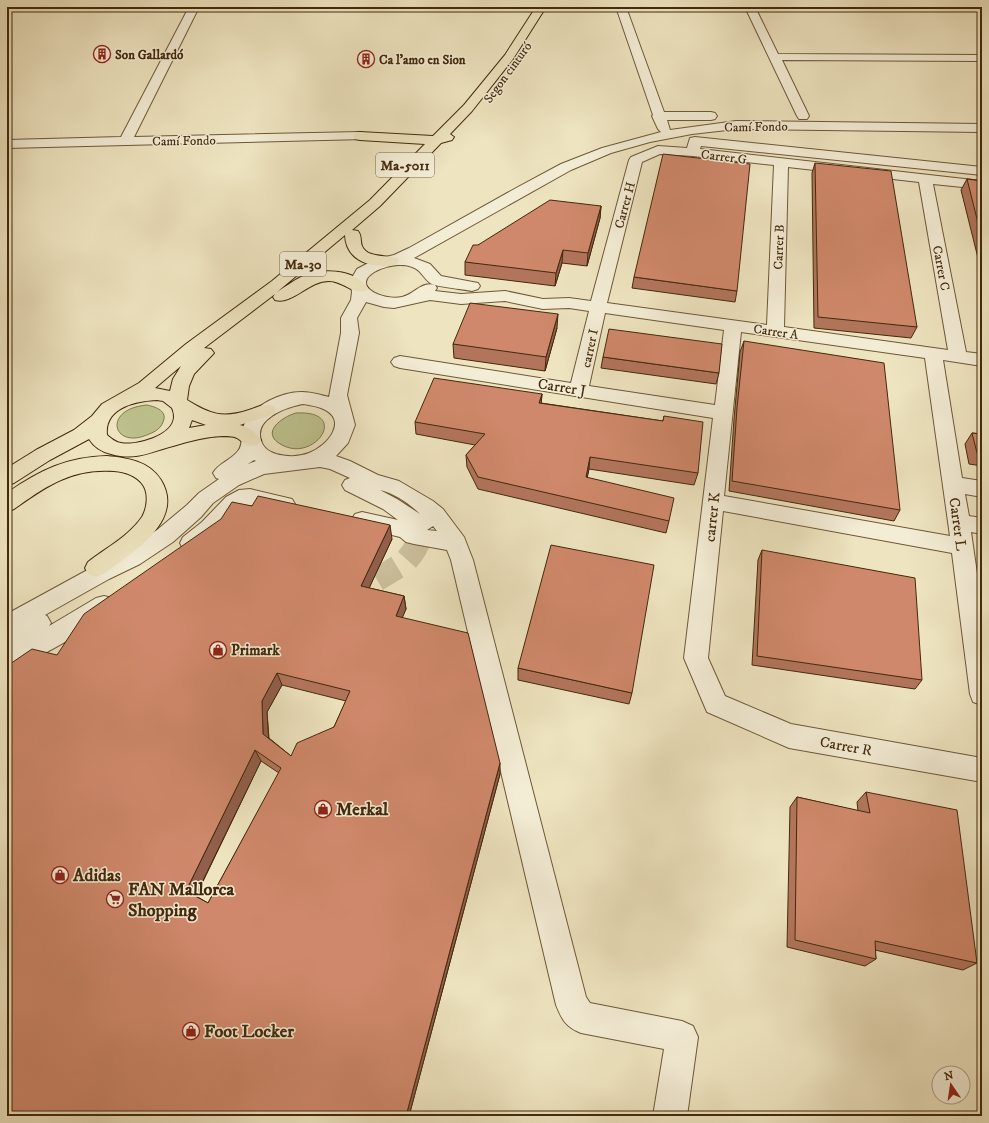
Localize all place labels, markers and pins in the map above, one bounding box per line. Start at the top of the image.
building icon: Son Gallardó [92,44,112,64]
place label: Son Gallardó [115,47,184,63]
building icon: Ca l'amo en Sion [356,49,376,69]
place label: Ca l'amo en Sion [379,52,466,68]
shop icon: Primark [208,640,228,660]
place label: Primark [231,641,280,660]
shop icon: Merkal [313,799,333,819]
place label: Merkal [336,799,389,821]
shop icon: Adidas [50,865,70,885]
place label: Adidas [72,865,121,887]
place label: FAN Mallorca Shopping [128,879,235,922]
supermarket icon: FAN Mallorca Shopping [105,889,125,909]
shop icon: Foot Locker [181,1021,201,1041]
place label: Foot Locker [204,1021,294,1043]

